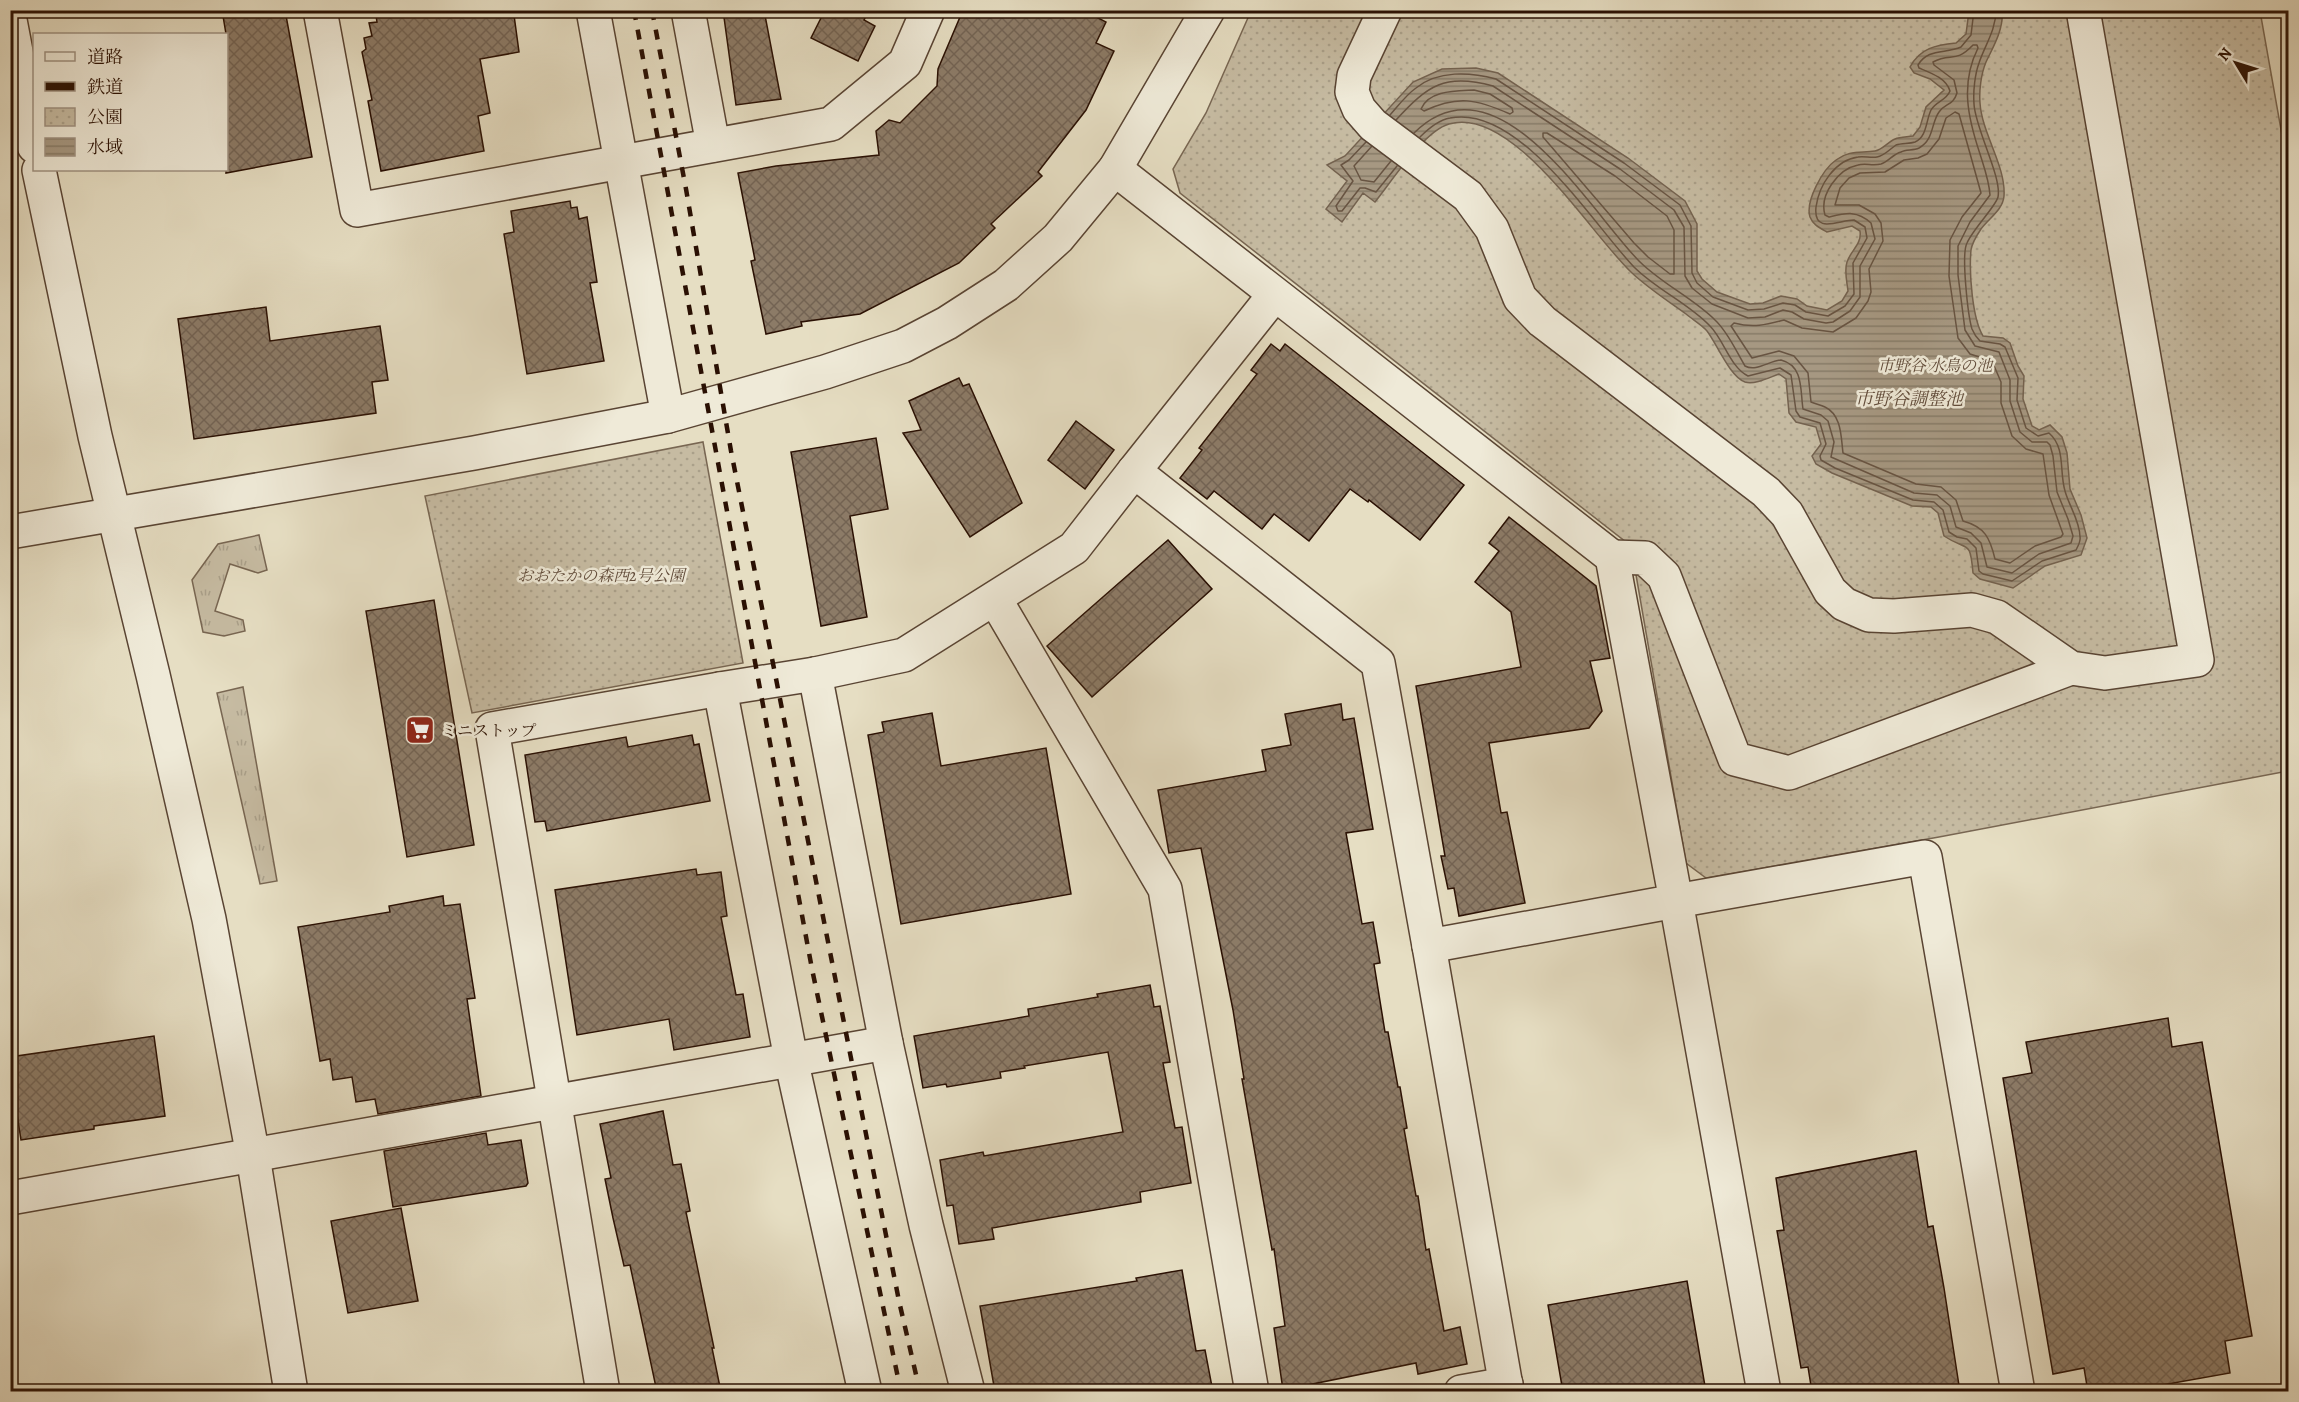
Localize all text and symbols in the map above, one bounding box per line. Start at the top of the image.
legend [33,33,228,171]
north arrow [2206,33,2266,93]
text: N [2213,43,2237,66]
text: 道路 [87,45,123,69]
text: 鉄道 [87,75,123,99]
text: 公園 [87,105,123,129]
text: 水域 [87,135,123,159]
park label: 市野谷 水鳥の池 [1878,355,1994,377]
water label: 市野谷調整池 [1855,387,1965,411]
park label: おおたかの森西2号公園 [517,565,688,587]
supermarket icon: ミニストップ [404,714,436,746]
place label: ミニストップ [441,720,537,742]

